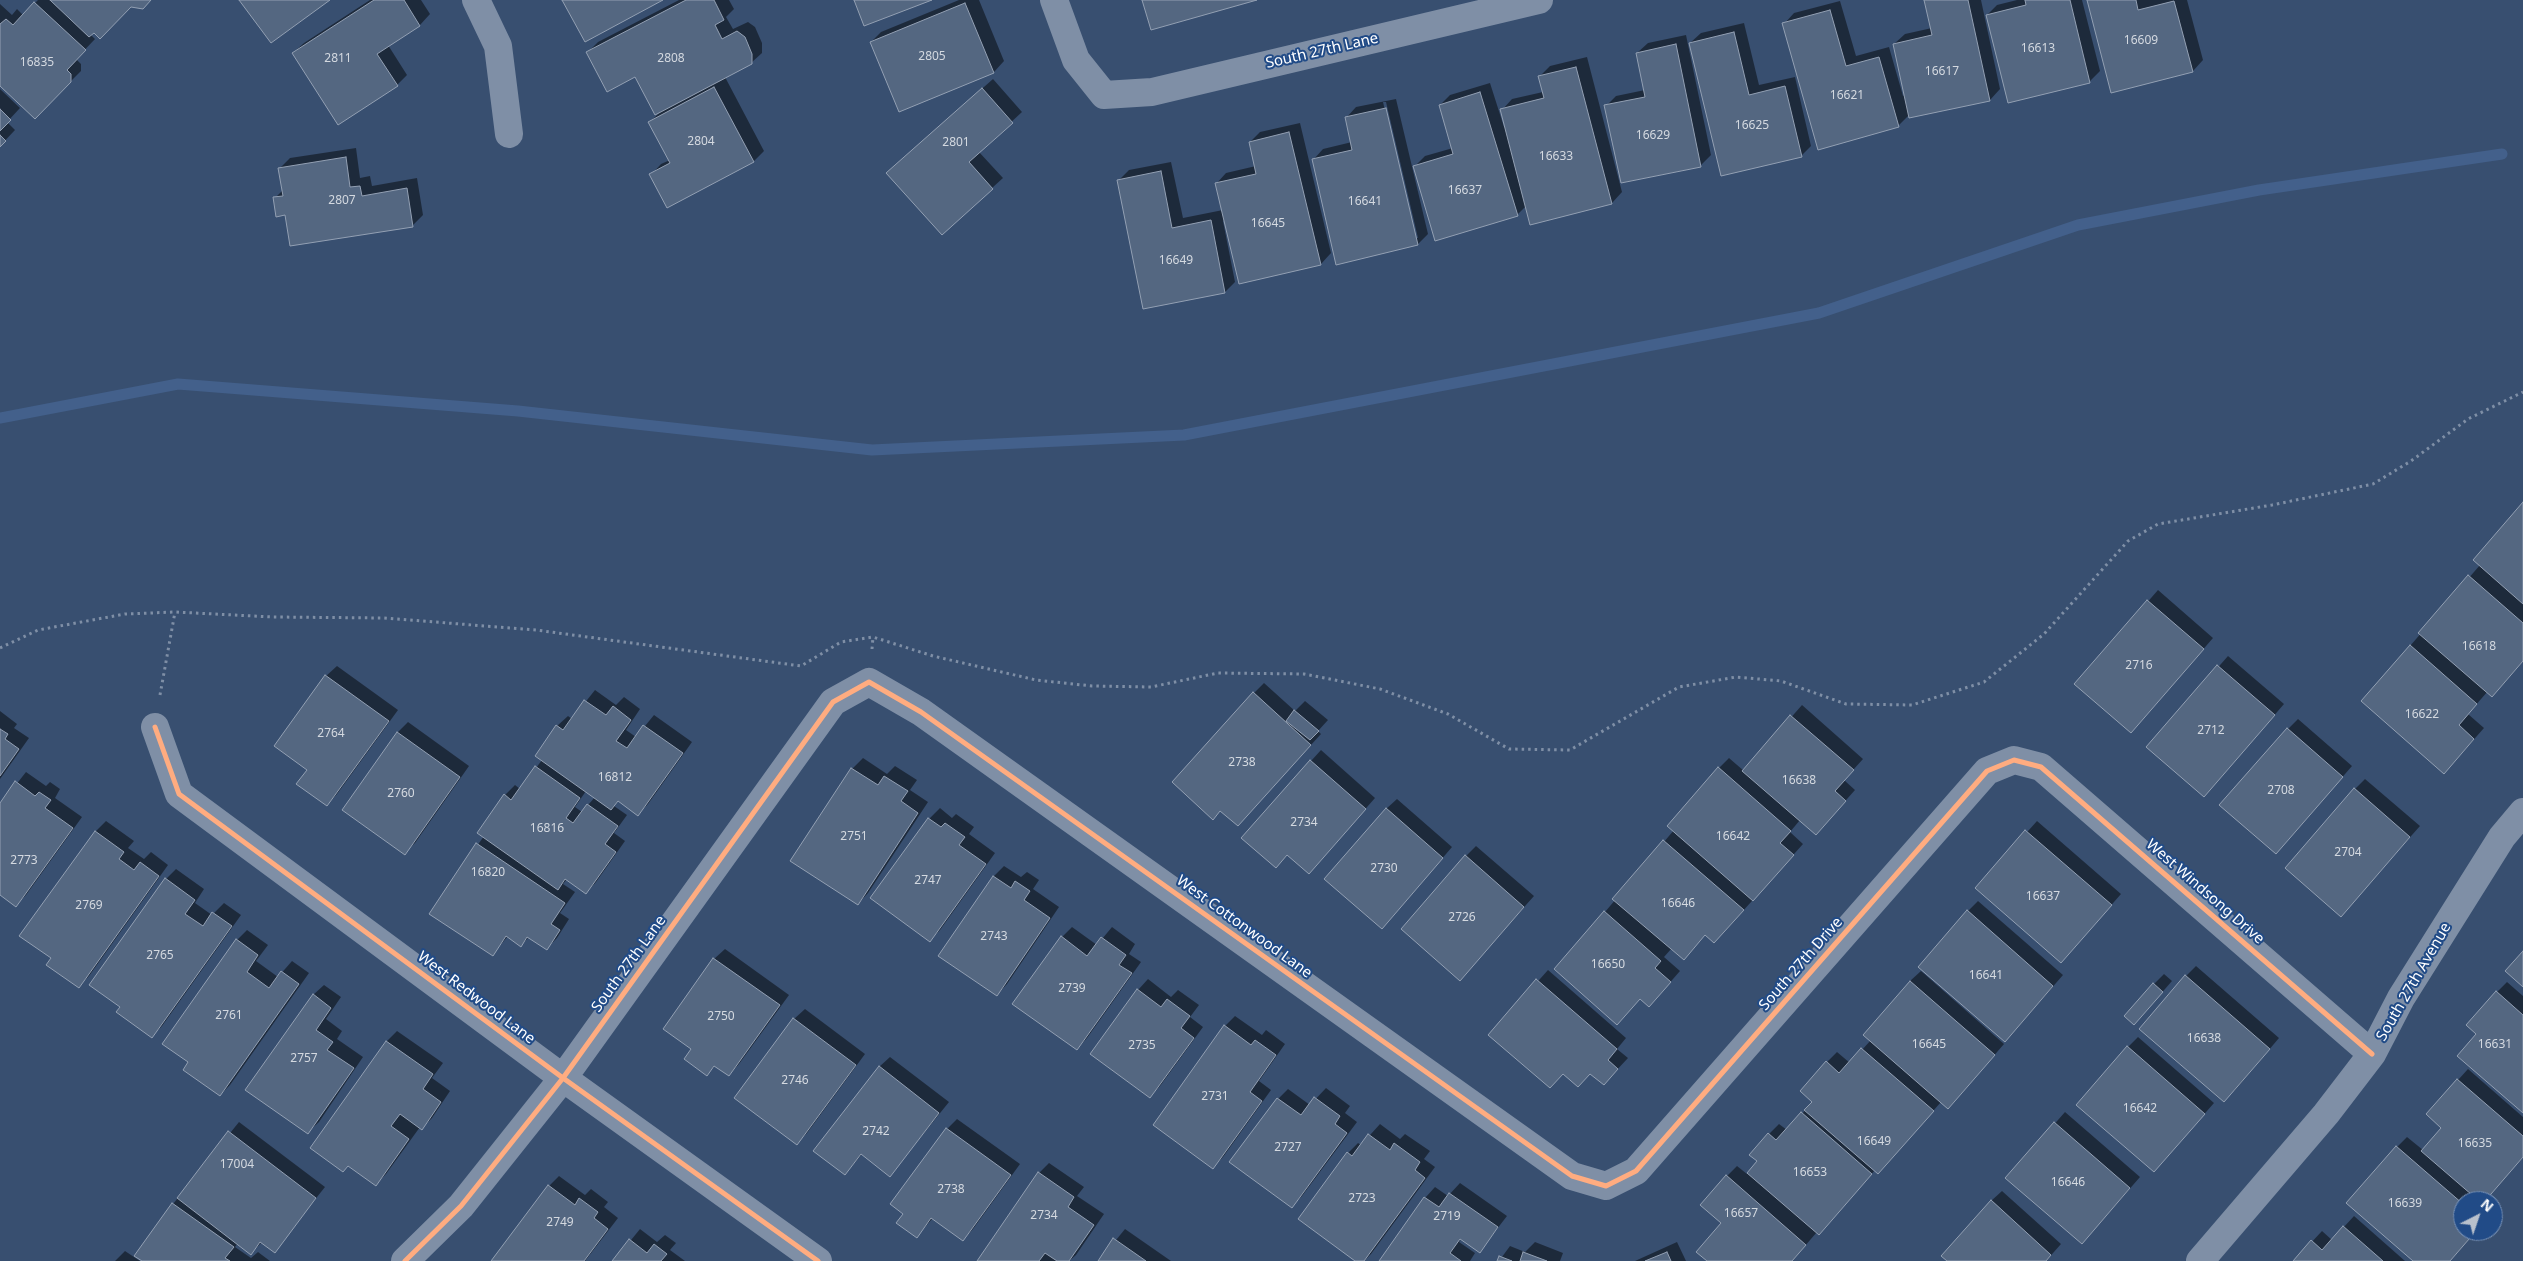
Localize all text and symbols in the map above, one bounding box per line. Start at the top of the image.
street label: South 27th Lane [1264,29,1380,73]
house number: 16609 [2124,34,2158,48]
house number: 16613 [2021,42,2055,56]
house number: 2805 [918,50,946,64]
house number: 2811 [324,52,352,66]
house number: 2808 [657,52,685,66]
house number: 16835 [20,56,54,70]
house number: 16617 [1925,65,1959,79]
house number: 16621 [1830,89,1864,103]
house number: 16625 [1735,119,1769,133]
house number: 16629 [1636,129,1670,143]
house number: 2804 [687,135,715,149]
house number: 2801 [942,136,970,150]
house number: 16633 [1539,150,1573,164]
house number: 16637 [1448,184,1482,198]
house number: 2807 [328,194,356,208]
house number: 16641 [1348,195,1382,209]
house number: 16645 [1251,217,1285,231]
house number: 16649 [1159,254,1193,268]
house number: 16618 [2462,640,2496,654]
house number: 2716 [2125,659,2153,673]
house number: 16622 [2405,708,2439,722]
house number: 2712 [2197,724,2225,738]
house number: 2764 [317,727,345,741]
house number: 2738 [1228,756,1256,770]
house number: 16812 [598,771,632,785]
house number: 16638 [1782,774,1816,788]
house number: 2708 [2267,784,2295,798]
house number: 2760 [387,787,415,801]
house number: 2734 [1290,816,1318,830]
house number: 16816 [530,822,564,836]
house number: 2751 [840,830,868,844]
house number: 16642 [1716,830,1750,844]
street label: West Windsong Drive [2142,836,2268,948]
house number: 2704 [2334,846,2362,860]
house number: 2773 [10,854,38,868]
house number: 2730 [1370,862,1398,876]
house number: 16820 [471,866,505,880]
street label: West Cottonwood Lane [1173,872,1315,982]
house number: 2747 [914,874,942,888]
house number: 16637 [2026,890,2060,904]
house number: 16646 [1661,897,1695,911]
house number: 2769 [75,899,103,913]
house number: 2726 [1448,911,1476,925]
street label: South 27th Lane [588,912,670,1016]
street label: South 27th Drive [1755,914,1847,1014]
street label: South 27th Avenue [2373,920,2455,1044]
house number: 2743 [980,930,1008,944]
street label: West Redwood Lane [414,948,538,1048]
house number: 2765 [146,949,174,963]
house number: 16650 [1591,958,1625,972]
house number: 16641 [1969,969,2003,983]
house number: 2739 [1058,982,1086,996]
house number: 2761 [215,1009,243,1023]
house number: 2750 [707,1010,735,1024]
house number: 16638 [2187,1032,2221,1046]
house number: 16645 [1912,1038,1946,1052]
house number: 16631 [2478,1038,2512,1052]
house number: 2735 [1128,1039,1156,1053]
house number: 2757 [290,1052,318,1066]
house number: 2746 [781,1074,809,1088]
house number: 2731 [1201,1090,1229,1104]
house number: 16642 [2123,1102,2157,1116]
house number: 2742 [862,1125,890,1139]
house number: 16649 [1857,1135,1891,1149]
house number: 16635 [2458,1137,2492,1151]
house number: 2727 [1274,1141,1302,1155]
house number: 17004 [220,1158,254,1172]
house number: 16653 [1793,1166,1827,1180]
house number: 16646 [2051,1176,2085,1190]
house number: 2738 [937,1183,965,1197]
north arrow [2453,1191,2503,1241]
house number: 2723 [1348,1192,1376,1206]
text: N [2477,1194,2498,1216]
house number: 16639 [2388,1197,2422,1211]
house number: 16657 [1724,1207,1758,1221]
house number: 2734 [1030,1209,1058,1223]
house number: 2719 [1433,1210,1461,1224]
house number: 2749 [546,1216,574,1230]

